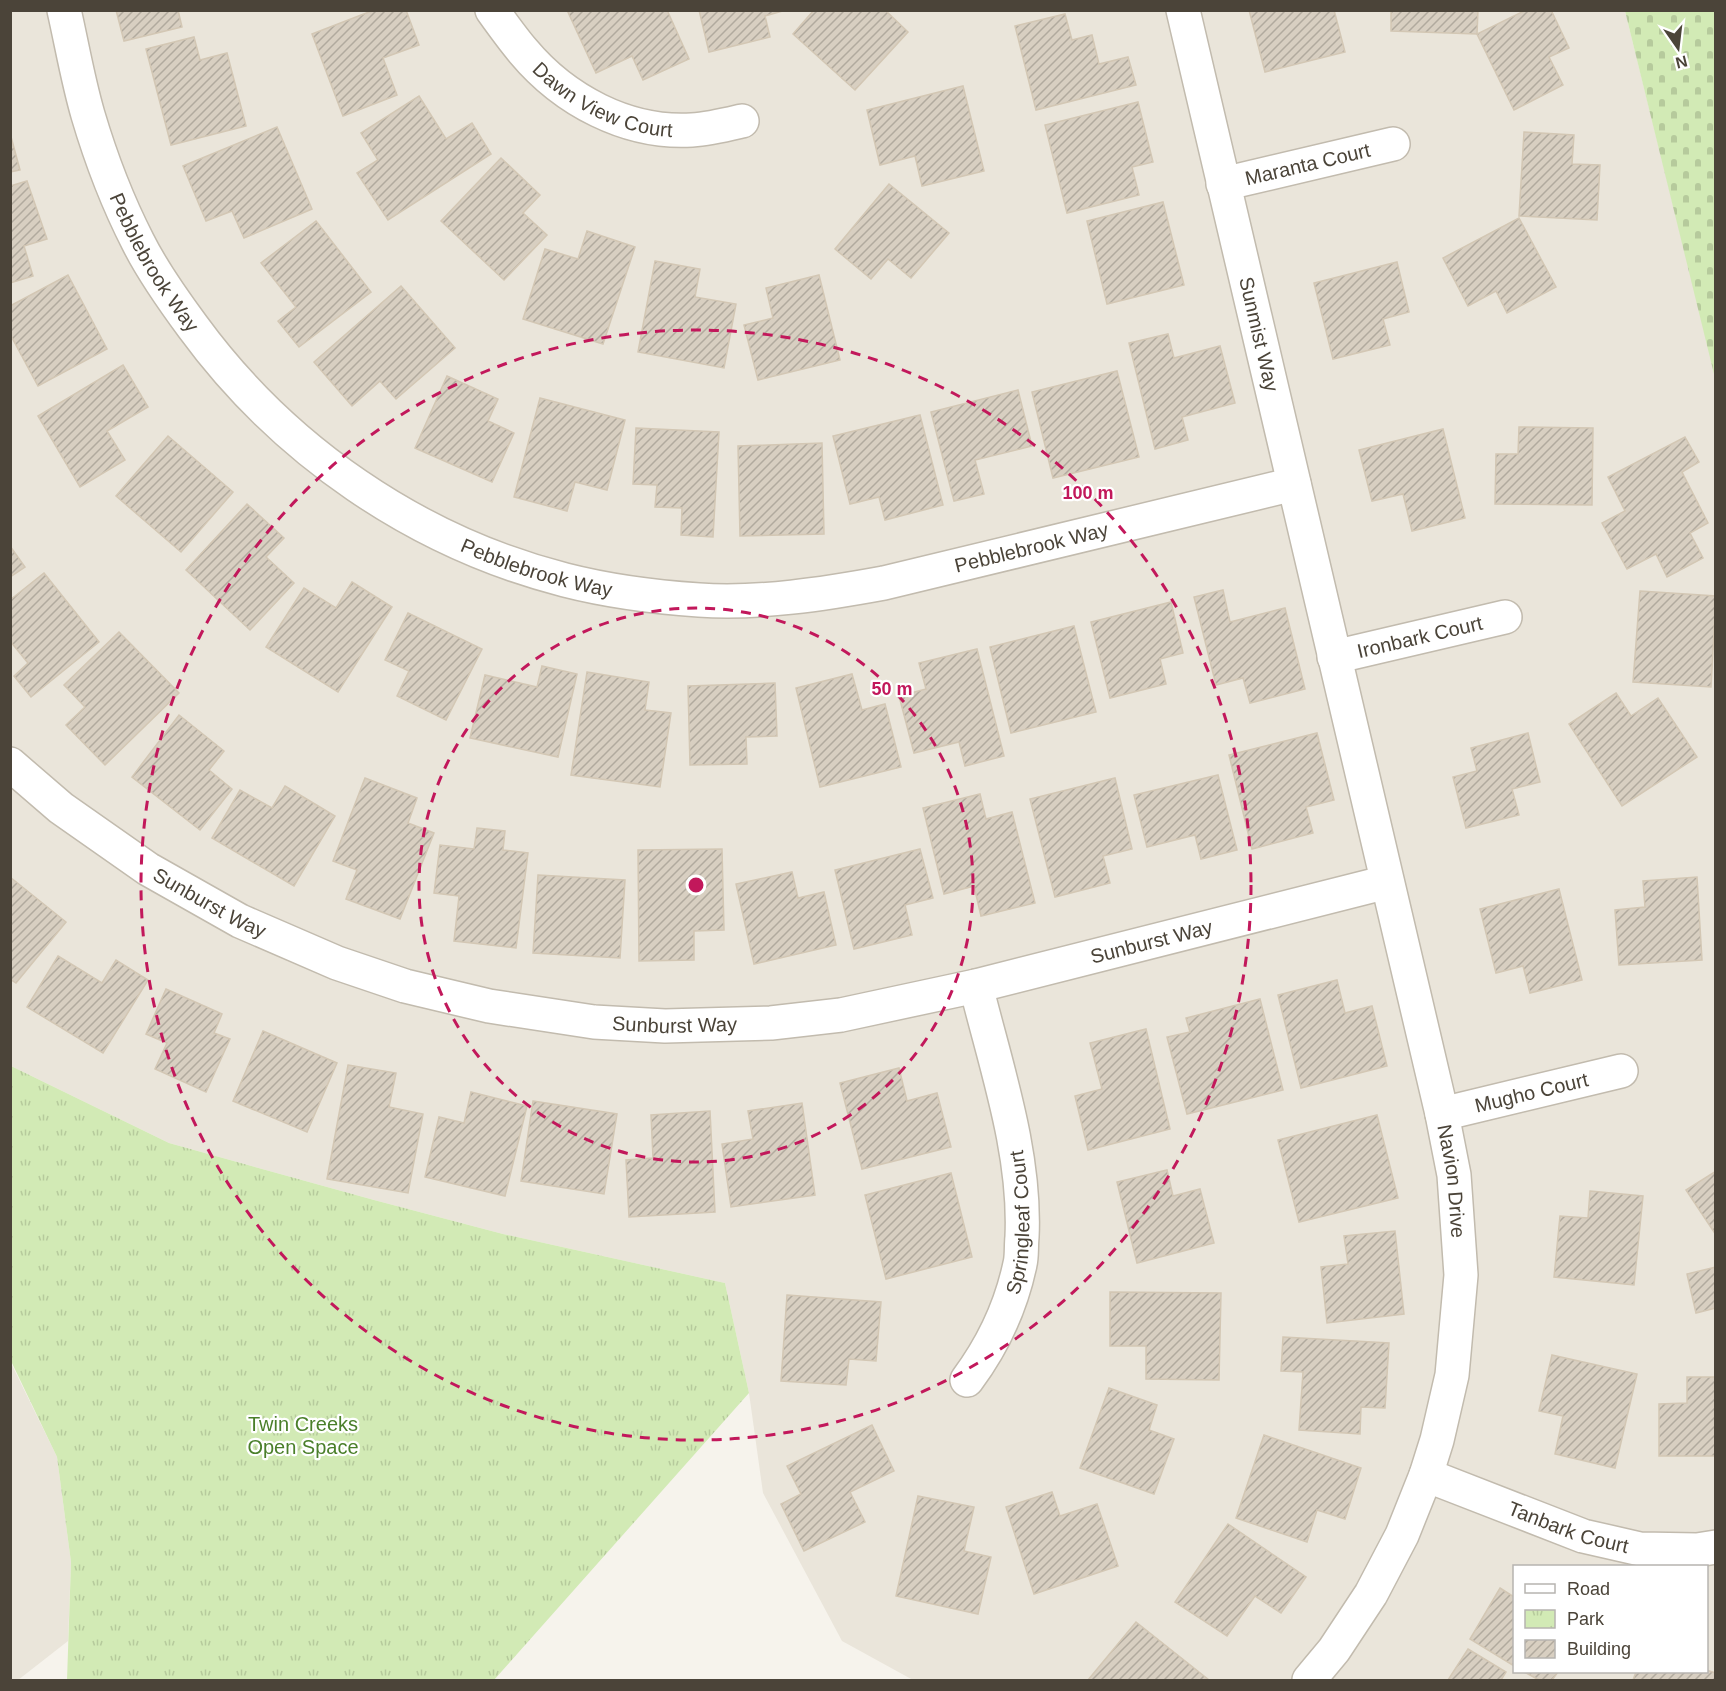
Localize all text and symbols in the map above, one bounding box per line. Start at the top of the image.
north arrow [1648,18,1708,78]
text: N [1674,52,1689,72]
street label: Dawn View Court [528,58,674,141]
street label: Maranta Court [1243,139,1373,189]
street label: Pebblebrook Way [106,190,204,336]
street label: Sunmist Way [1235,275,1283,394]
text: 100 m [1062,483,1114,503]
street label: Pebblebrook Way [952,518,1110,577]
street label: Pebblebrook Way [458,534,614,601]
street label: Ironbark Court [1355,612,1485,662]
text: 50 m [871,679,913,699]
street label: Sunburst Way [149,863,269,942]
centre of rings [686,875,706,895]
street label: Sunburst Way [1088,916,1215,968]
street label: Sunburst Way [612,1012,737,1037]
street label: Mugho Court [1473,1068,1591,1117]
street label: Navion Drive [1433,1122,1469,1239]
street label: Springleaf Court [1002,1149,1033,1297]
park label: Twin Creeks Open Space [247,1413,359,1458]
street label: Tanbark Court [1505,1497,1631,1557]
legend [1513,1565,1708,1673]
text: Road [1567,1579,1610,1599]
text: Park [1567,1609,1605,1629]
text: Building [1567,1639,1631,1659]

